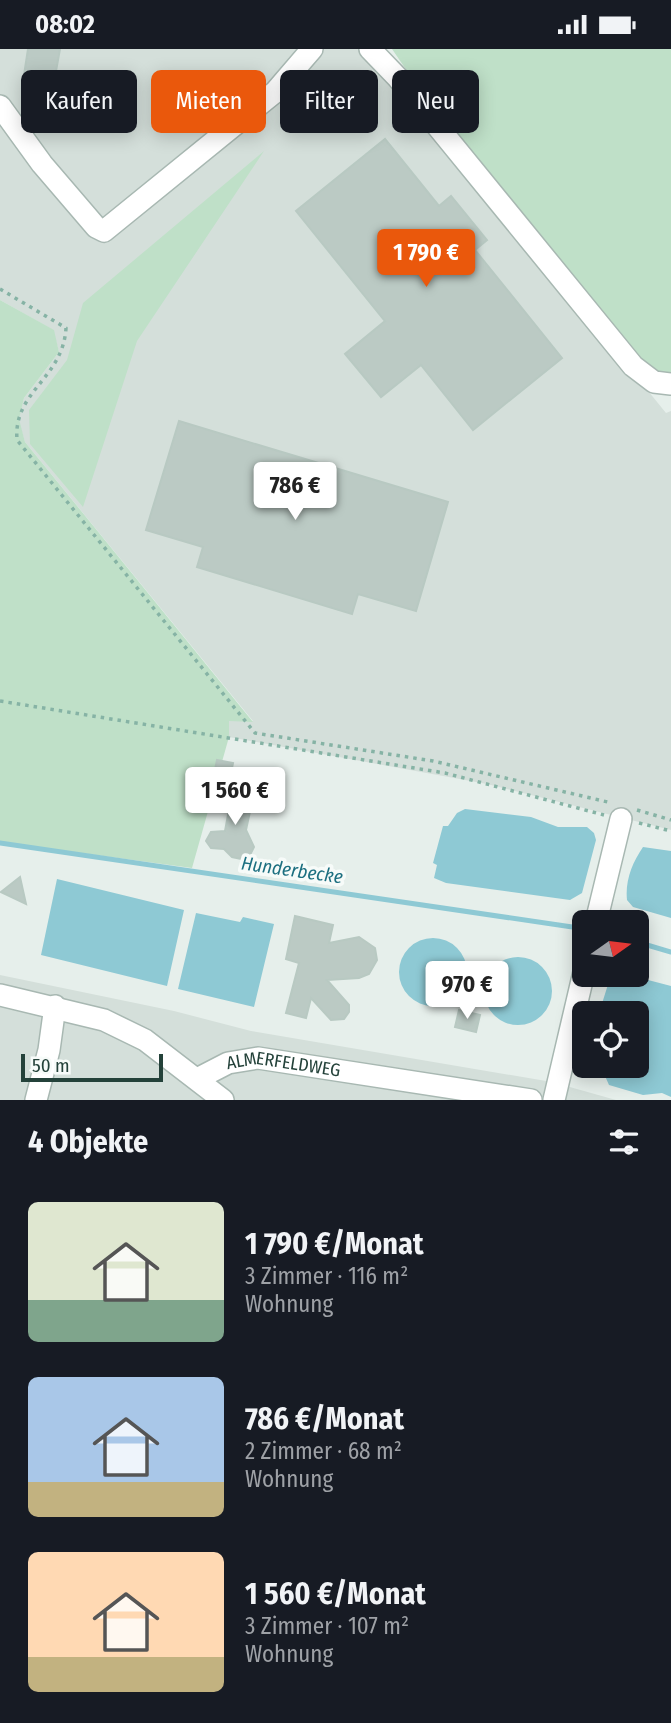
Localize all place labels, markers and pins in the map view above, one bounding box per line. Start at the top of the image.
pin: 1 790 € [361,229,491,289]
pin: 786 € [246,463,344,522]
pin: 1 560 € [170,767,300,827]
pin: 970 € [418,961,516,1021]

